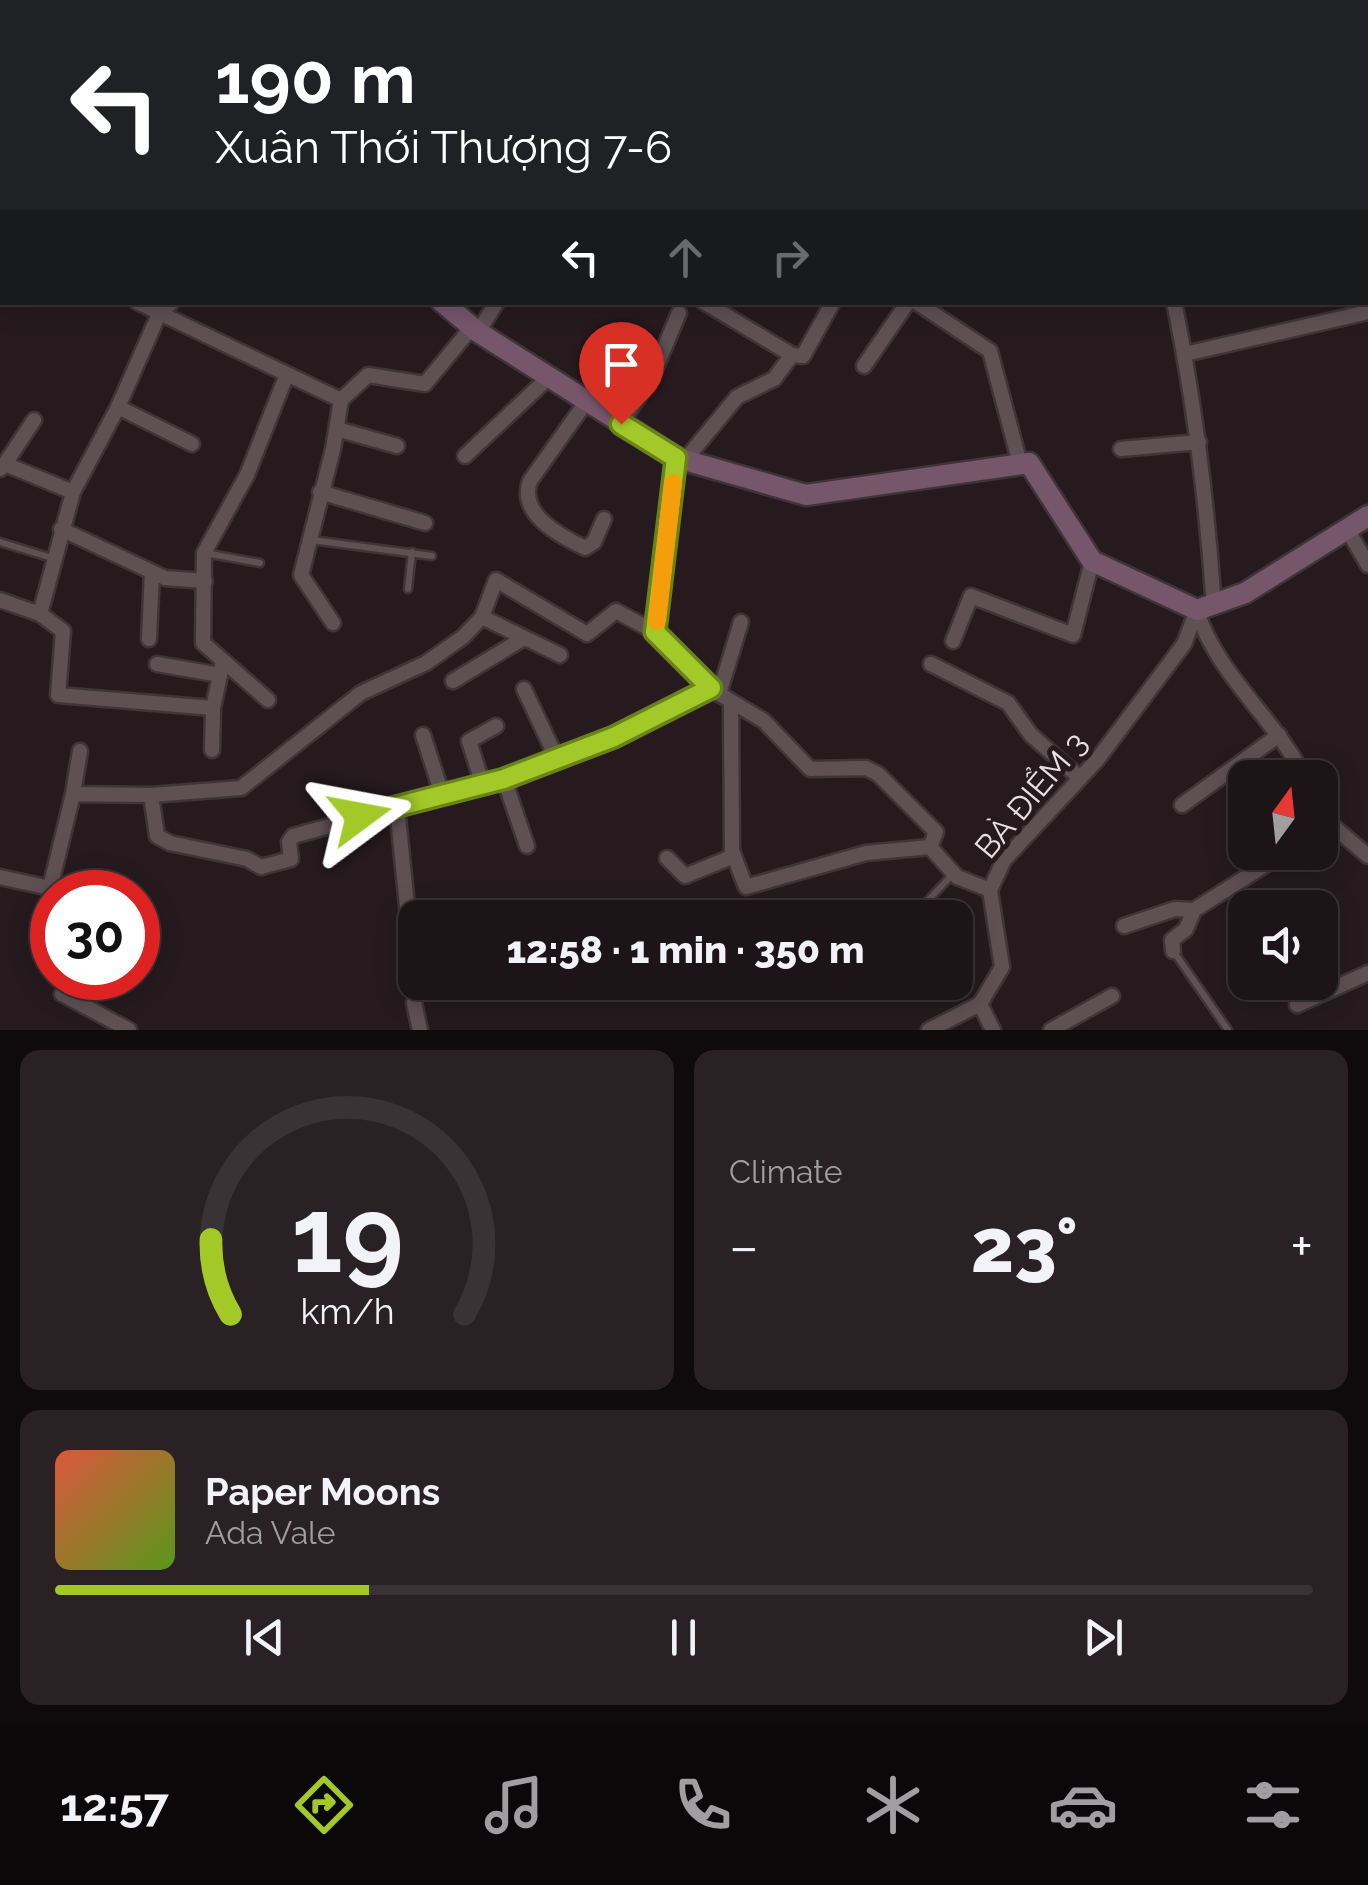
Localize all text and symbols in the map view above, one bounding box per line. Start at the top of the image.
text: 190 m [215,37,416,119]
icon: left [50,40,180,170]
text: Xuân Thới Thượng 7-6 [215,121,672,174]
icon: left [553,230,608,285]
icon: ahead [658,230,713,285]
icon: right [763,230,818,285]
pin [579,322,664,425]
icon: arrive [594,337,649,392]
street label: BÀ ĐIỂM 3 [965,722,1094,865]
north arrow [1228,760,1338,870]
map controls [1228,760,1338,1000]
position arrow [308,764,412,868]
speed limit sign: 30 [30,870,160,1000]
button: sound [1228,890,1338,1000]
text: 12:58 · 1 min · 350 m [506,927,865,972]
text: Climate [729,1153,843,1190]
text: 19 [291,1174,403,1296]
text: 23° [971,1201,1078,1290]
text: − [729,1214,759,1279]
text: + [1290,1214,1313,1279]
text: km/h [300,1290,394,1332]
text: Paper Moons [205,1469,440,1514]
text: Ada Vale [205,1514,336,1551]
icon: previous [237,1610,292,1665]
icon: pause [656,1610,711,1665]
icon: next [1076,1610,1131,1665]
icon: directions [289,1770,359,1840]
icon: music [479,1770,549,1840]
icon: phone [668,1770,738,1840]
icon: climate [858,1770,928,1840]
icon: car [1048,1770,1118,1840]
icon: filters [1238,1770,1308,1840]
text: 12:57 [60,1779,169,1832]

